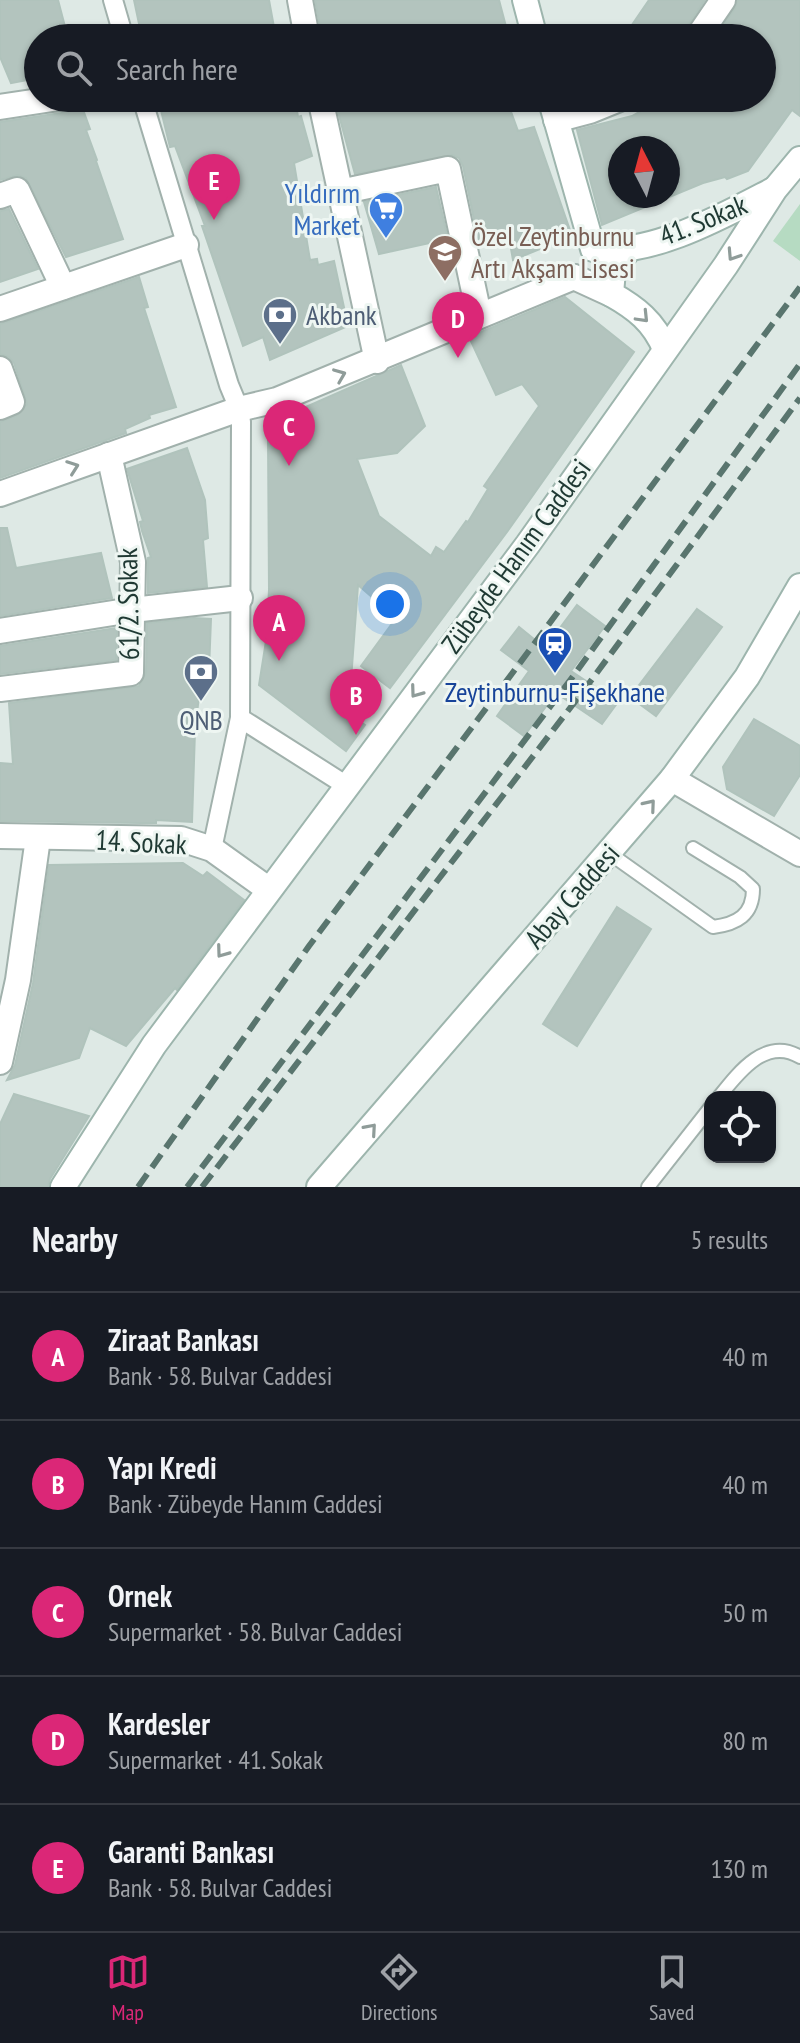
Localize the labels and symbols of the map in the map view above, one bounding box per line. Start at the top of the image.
north arrow [608,136,680,208]
pin: E [188,154,240,220]
place label: Yıldırım Market [284,174,360,243]
street label: 41. Sokak [654,185,752,254]
supermarket icon: Yıldırım Market [367,190,405,240]
place label: Özel Zeytinburnu Artı Akşam Lisesi [471,217,635,286]
school or university icon: Özel Zeytinburnu Artı Akşam Lisesi [426,233,464,283]
one-way arrow [727,246,742,261]
pin: D [432,292,484,358]
bank icon: Akbank [261,296,299,346]
place label: Akbank [306,296,377,333]
one-way arrow [634,308,648,322]
one-way arrow [332,369,346,385]
pin: C [263,400,315,466]
street label: Zübeyde Hanım Caddesi [433,451,599,660]
one-way arrow [66,461,80,477]
street label: 61/2. Sokak [108,547,147,660]
your location [370,584,410,624]
pin: A [253,595,305,661]
station icon: Zeytinburnu-Fişekhane [536,625,574,675]
bank icon: QNB [182,653,220,703]
pin: B [330,669,382,735]
place label: Zeytinburnu-Fişekhane [445,673,665,710]
one-way arrow [411,683,426,698]
place label: QNB [179,701,223,738]
one-way arrow [640,799,655,814]
street label: 14. Sokak [94,821,188,862]
street label: Abay Caddesi [516,836,627,956]
one-way arrow [218,943,232,958]
one-way arrow [361,1123,375,1138]

